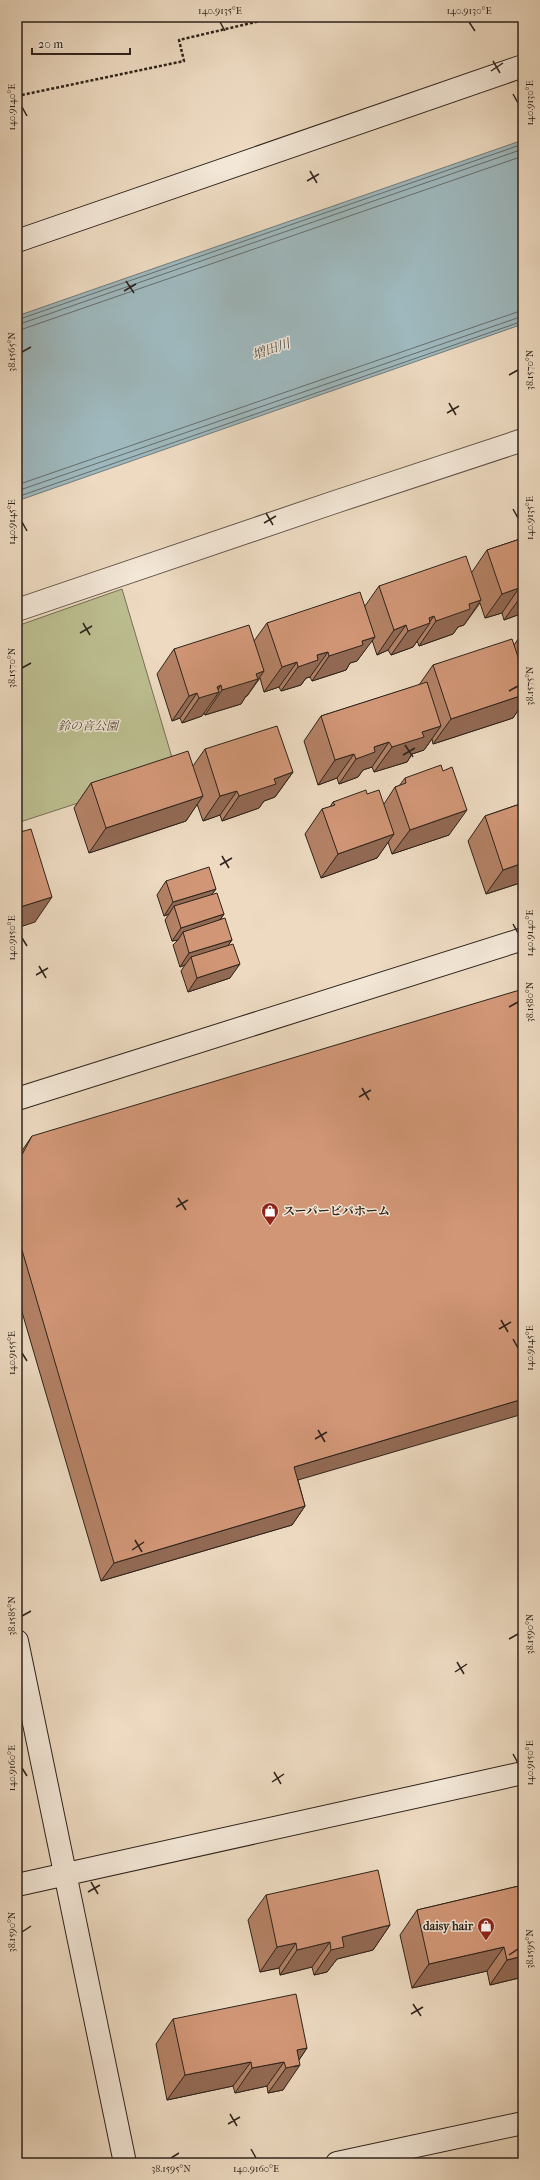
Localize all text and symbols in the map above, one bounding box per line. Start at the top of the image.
text: 140.9135°E [198,5,242,17]
text: 140.9130°E [447,5,491,17]
scale bar [32,30,130,56]
text: 20 m [38,37,63,51]
text: 140.9130°E [524,81,536,125]
text: 140.9140°E [6,84,18,130]
text: 38.1565°N [6,332,18,372]
water label: 増田川 [250,335,294,362]
text: 38.1570°N [524,349,536,390]
text: 140.9135°E [524,496,536,540]
text: 140.9145°E [6,499,18,545]
text: 38.1570°N [6,647,18,688]
text: 38.1575°N [524,666,536,706]
park label: 鈴の音公園 [58,719,120,733]
text: 140.9140°E [524,910,536,956]
text: 140.9150°E [6,915,18,961]
text: 38.1580°N [524,981,536,1022]
shop icon: スーパービバホーム [260,1201,280,1226]
place label: スーパービバホーム [283,1204,390,1218]
text: 140.9145°E [524,1325,536,1371]
text: 140.9155°E [6,1331,18,1375]
text: 38.1585°N [6,1596,18,1636]
text: 38.1590°N [524,1613,536,1654]
text: 140.9150°E [524,1740,536,1786]
text: 140.9160°E [6,1745,18,1791]
text: 38.1590°N [6,1911,18,1952]
shop icon: daisy hair [476,1916,496,1941]
place label: daisy hair [423,1919,474,1934]
text: 38.1595°N [524,1929,536,1969]
text: 38.1595°N [151,2163,191,2175]
text: 140.9160°E [233,2163,279,2175]

